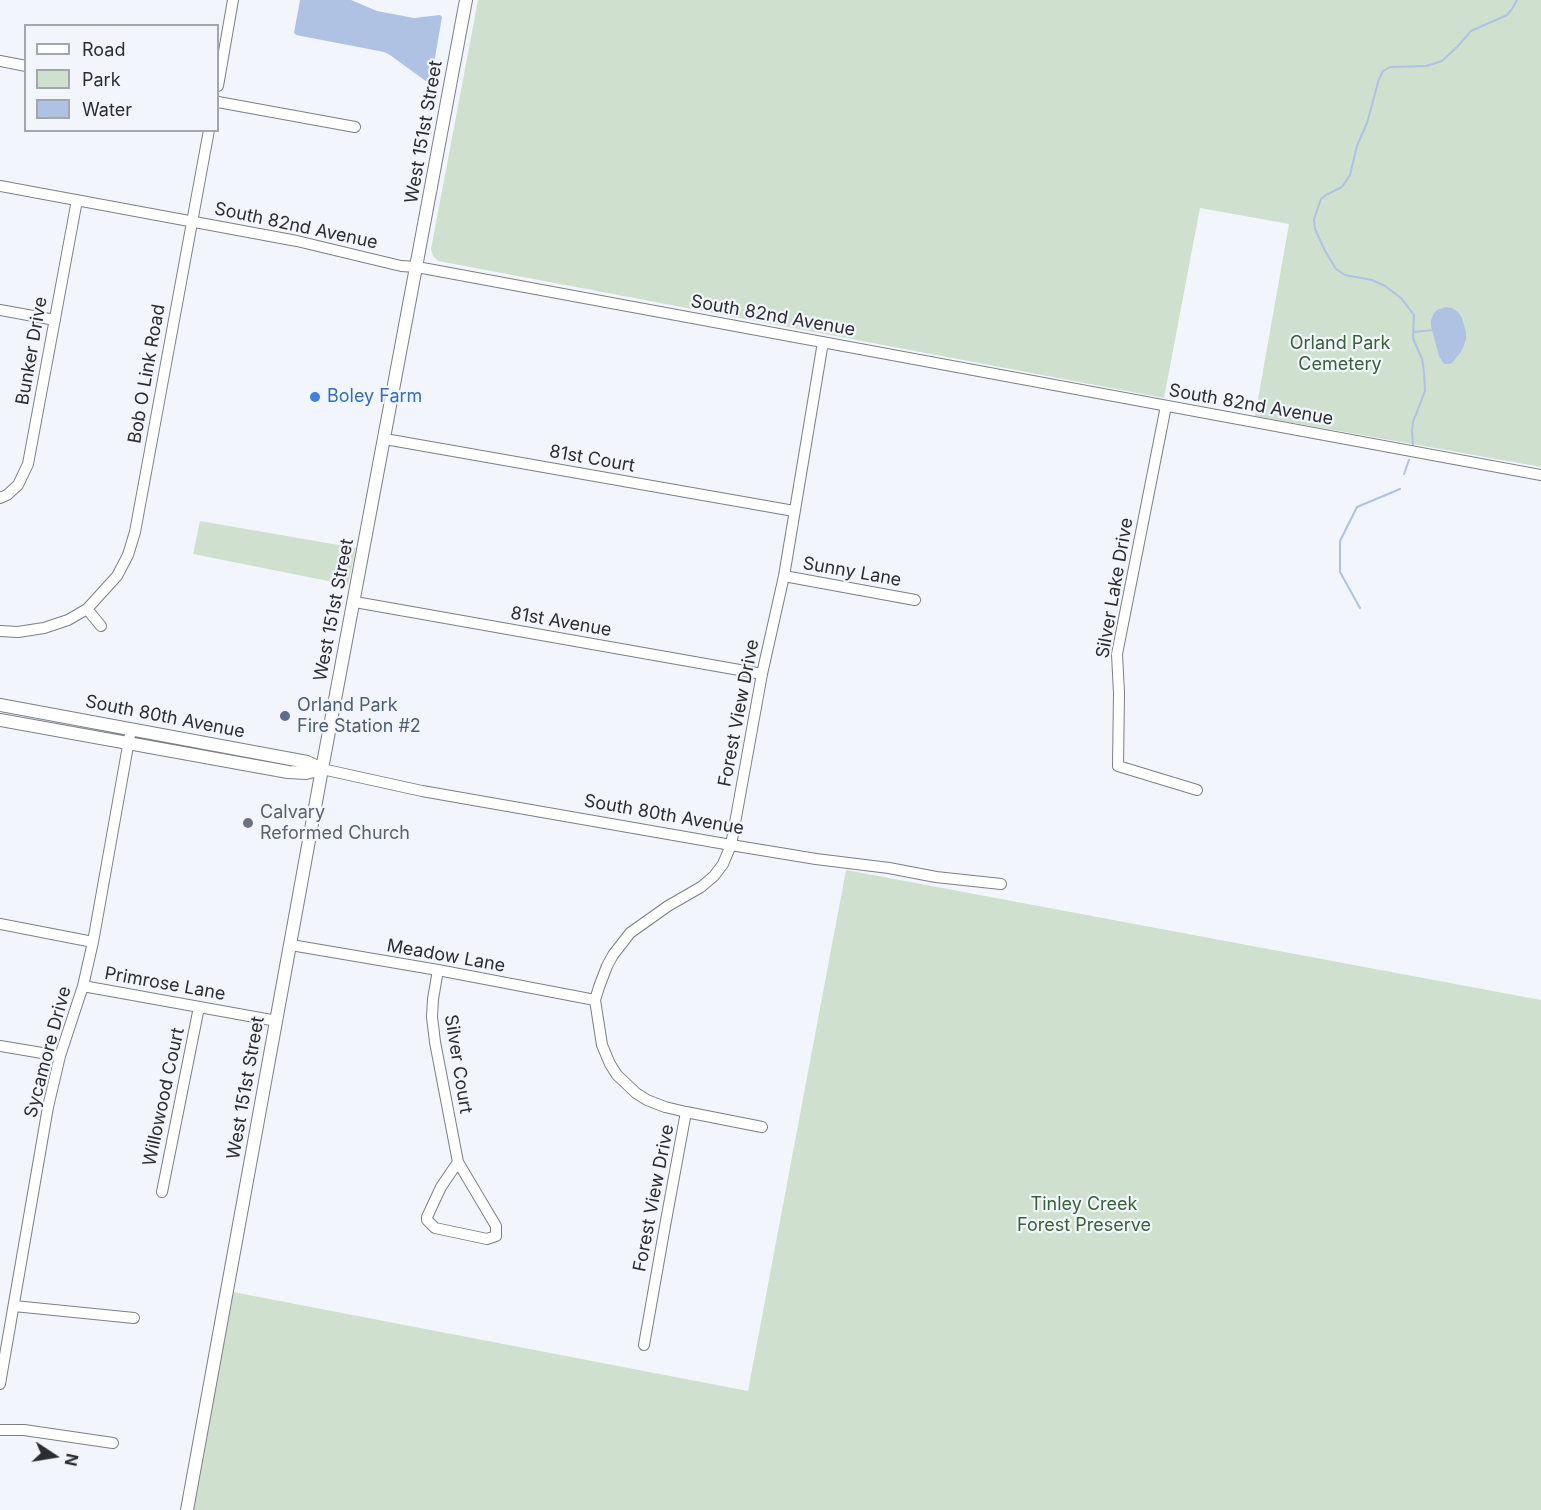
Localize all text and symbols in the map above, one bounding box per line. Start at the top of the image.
legend [24,24,219,132]
text: Road [82,39,125,60]
street label: West 151st Street [401,59,447,205]
text: Park [82,69,121,90]
text: Water [82,99,132,120]
street label: South 82nd Avenue [212,198,380,254]
street label: South 82nd Avenue [689,291,857,341]
street label: Bunker Drive [12,295,52,407]
street label: Bob O Link Road [124,303,170,445]
park label: Orland Park Cemetery [1290,333,1390,376]
street label: South 82nd Avenue [1167,380,1335,430]
place label: Boley Farm [327,386,422,408]
marker: Boley Farm [308,390,322,404]
street label: 81st Court [548,441,636,477]
street label: Silver Lake Drive [1092,516,1138,660]
street label: West 151st Street [310,537,358,683]
street label: Sunny Lane [801,553,903,591]
street label: 81st Avenue [509,602,613,642]
street label: Forest View Drive [714,638,764,788]
street label: South 80th Avenue [83,691,247,743]
place label: Orland Park Fire Station #2 [297,695,421,738]
marker: Orland Park Fire Station #2 [278,709,292,723]
street label: South 80th Avenue [582,790,746,840]
place label: Calvary Reformed Church [260,802,410,844]
marker: Calvary Reformed Church [241,816,255,830]
street label: Meadow Lane [385,935,507,977]
street label: Primrose Lane [103,963,227,1005]
street label: Sycamore Drive [20,984,76,1120]
street label: Silver Court [440,1013,476,1115]
street label: West 151st Street [223,1015,269,1161]
street label: Willowood Court [139,1026,189,1168]
street label: Forest View Drive [629,1123,679,1273]
park label: Tinley Creek Forest Preserve [1017,1194,1151,1236]
north arrow [24,1426,84,1486]
text: N [61,1452,83,1468]

